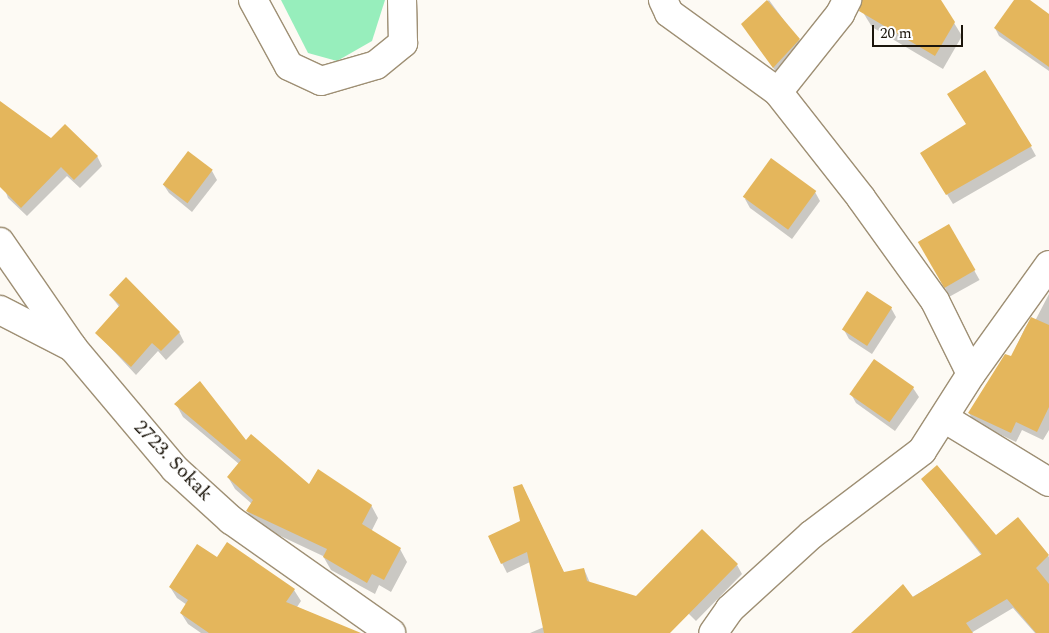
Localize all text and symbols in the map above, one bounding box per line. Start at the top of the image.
scale bar [874,15,965,47]
text: 20 m [880,22,912,45]
street label: 2723. Sokak [128,415,218,507]

